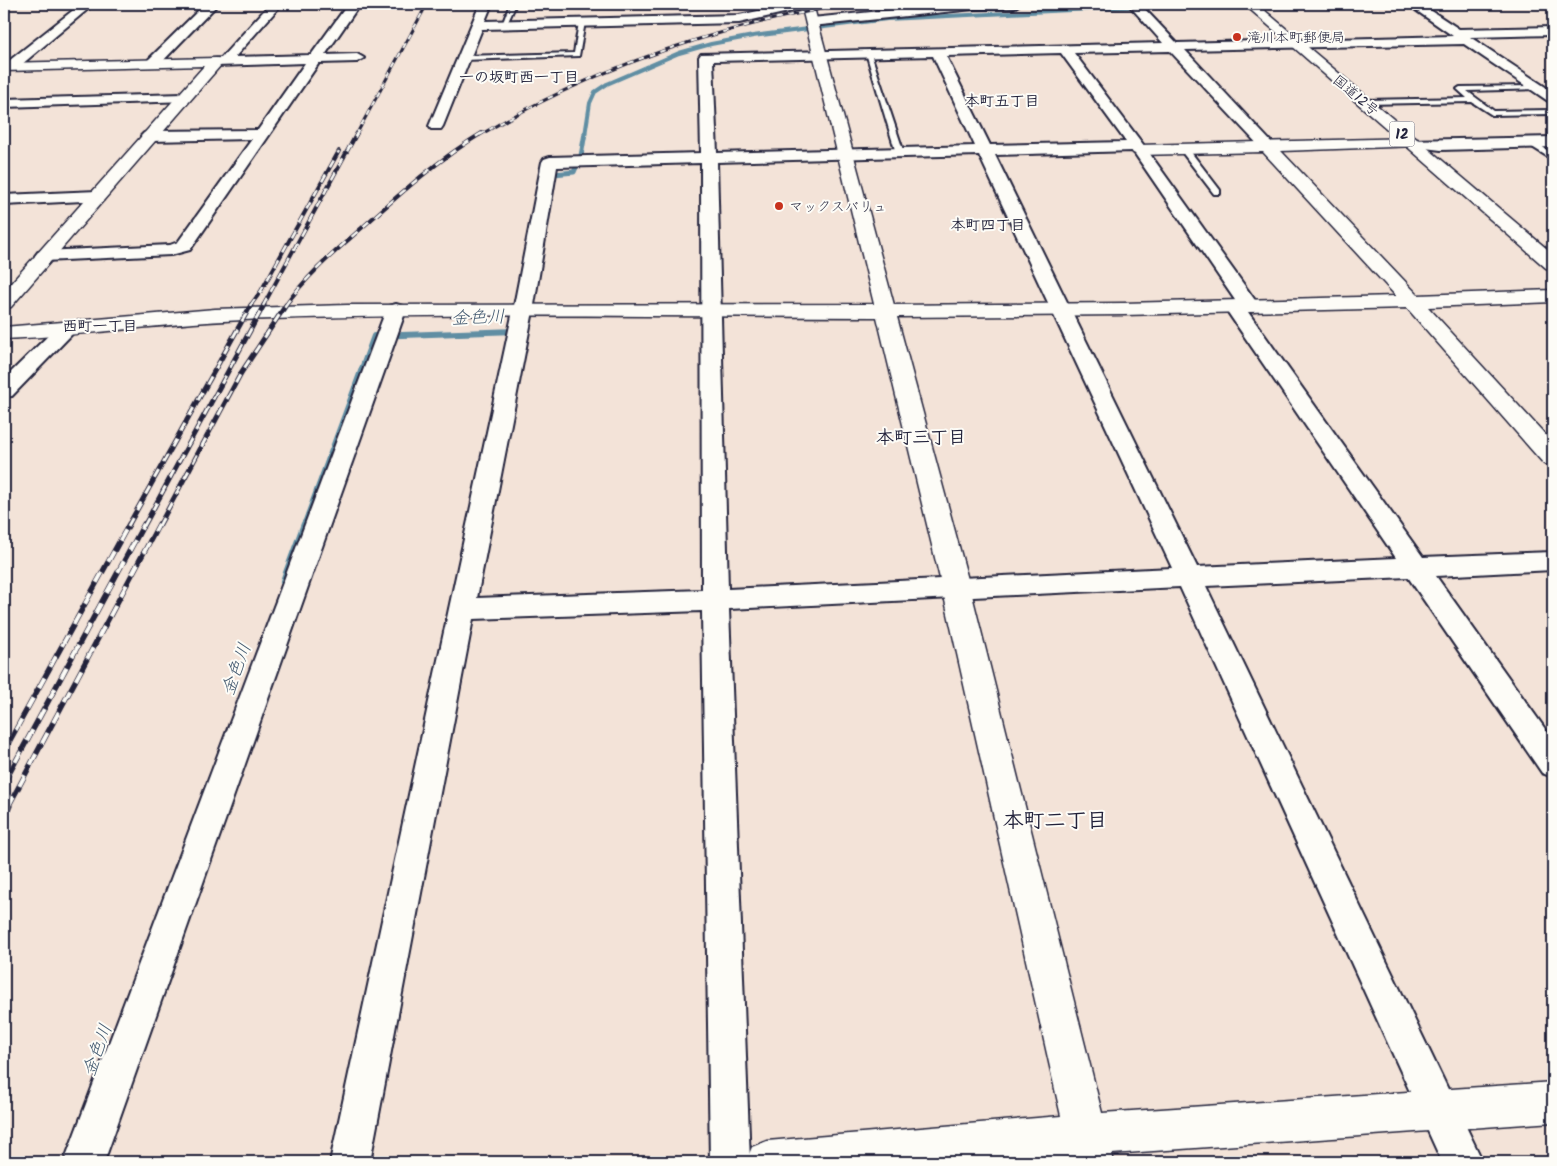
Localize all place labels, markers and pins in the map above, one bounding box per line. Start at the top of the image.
place label: 滝川本町郵便局 [1247,27,1345,49]
marker: 滝川本町郵便局 [1231,31,1243,43]
place label: マックスバリュ [789,196,887,218]
marker: マックスバリュ [773,200,785,212]

